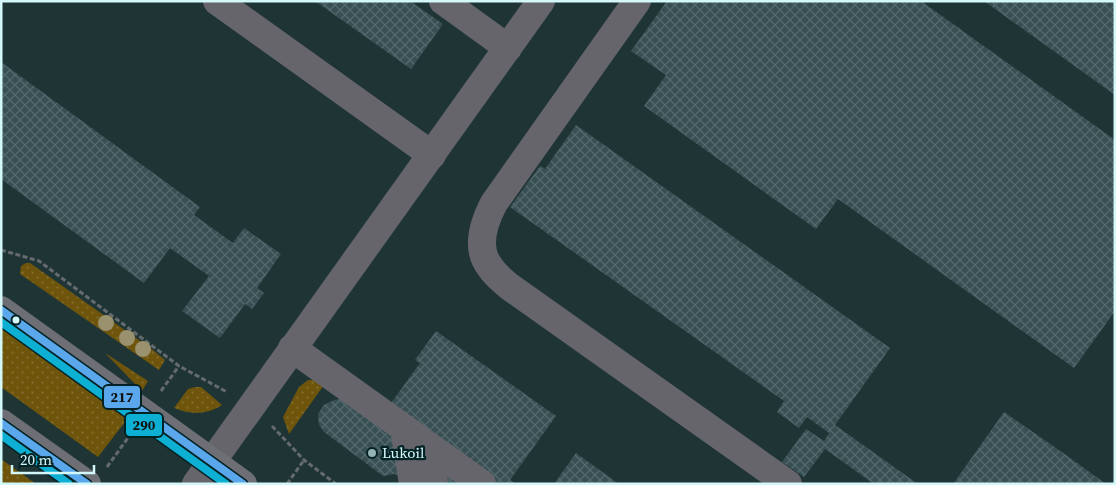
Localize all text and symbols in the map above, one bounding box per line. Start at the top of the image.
unlabelled marker [11,315,21,325]
line badge: 217 [103,385,141,409]
text: 217 [111,387,134,407]
line badge: 290 [125,413,163,437]
text: 290 [133,415,156,435]
scale bar [12,442,95,474]
place label: Lukoil [382,442,425,463]
marker: Lukoil [366,447,378,459]
text: 20 m [20,449,52,470]

